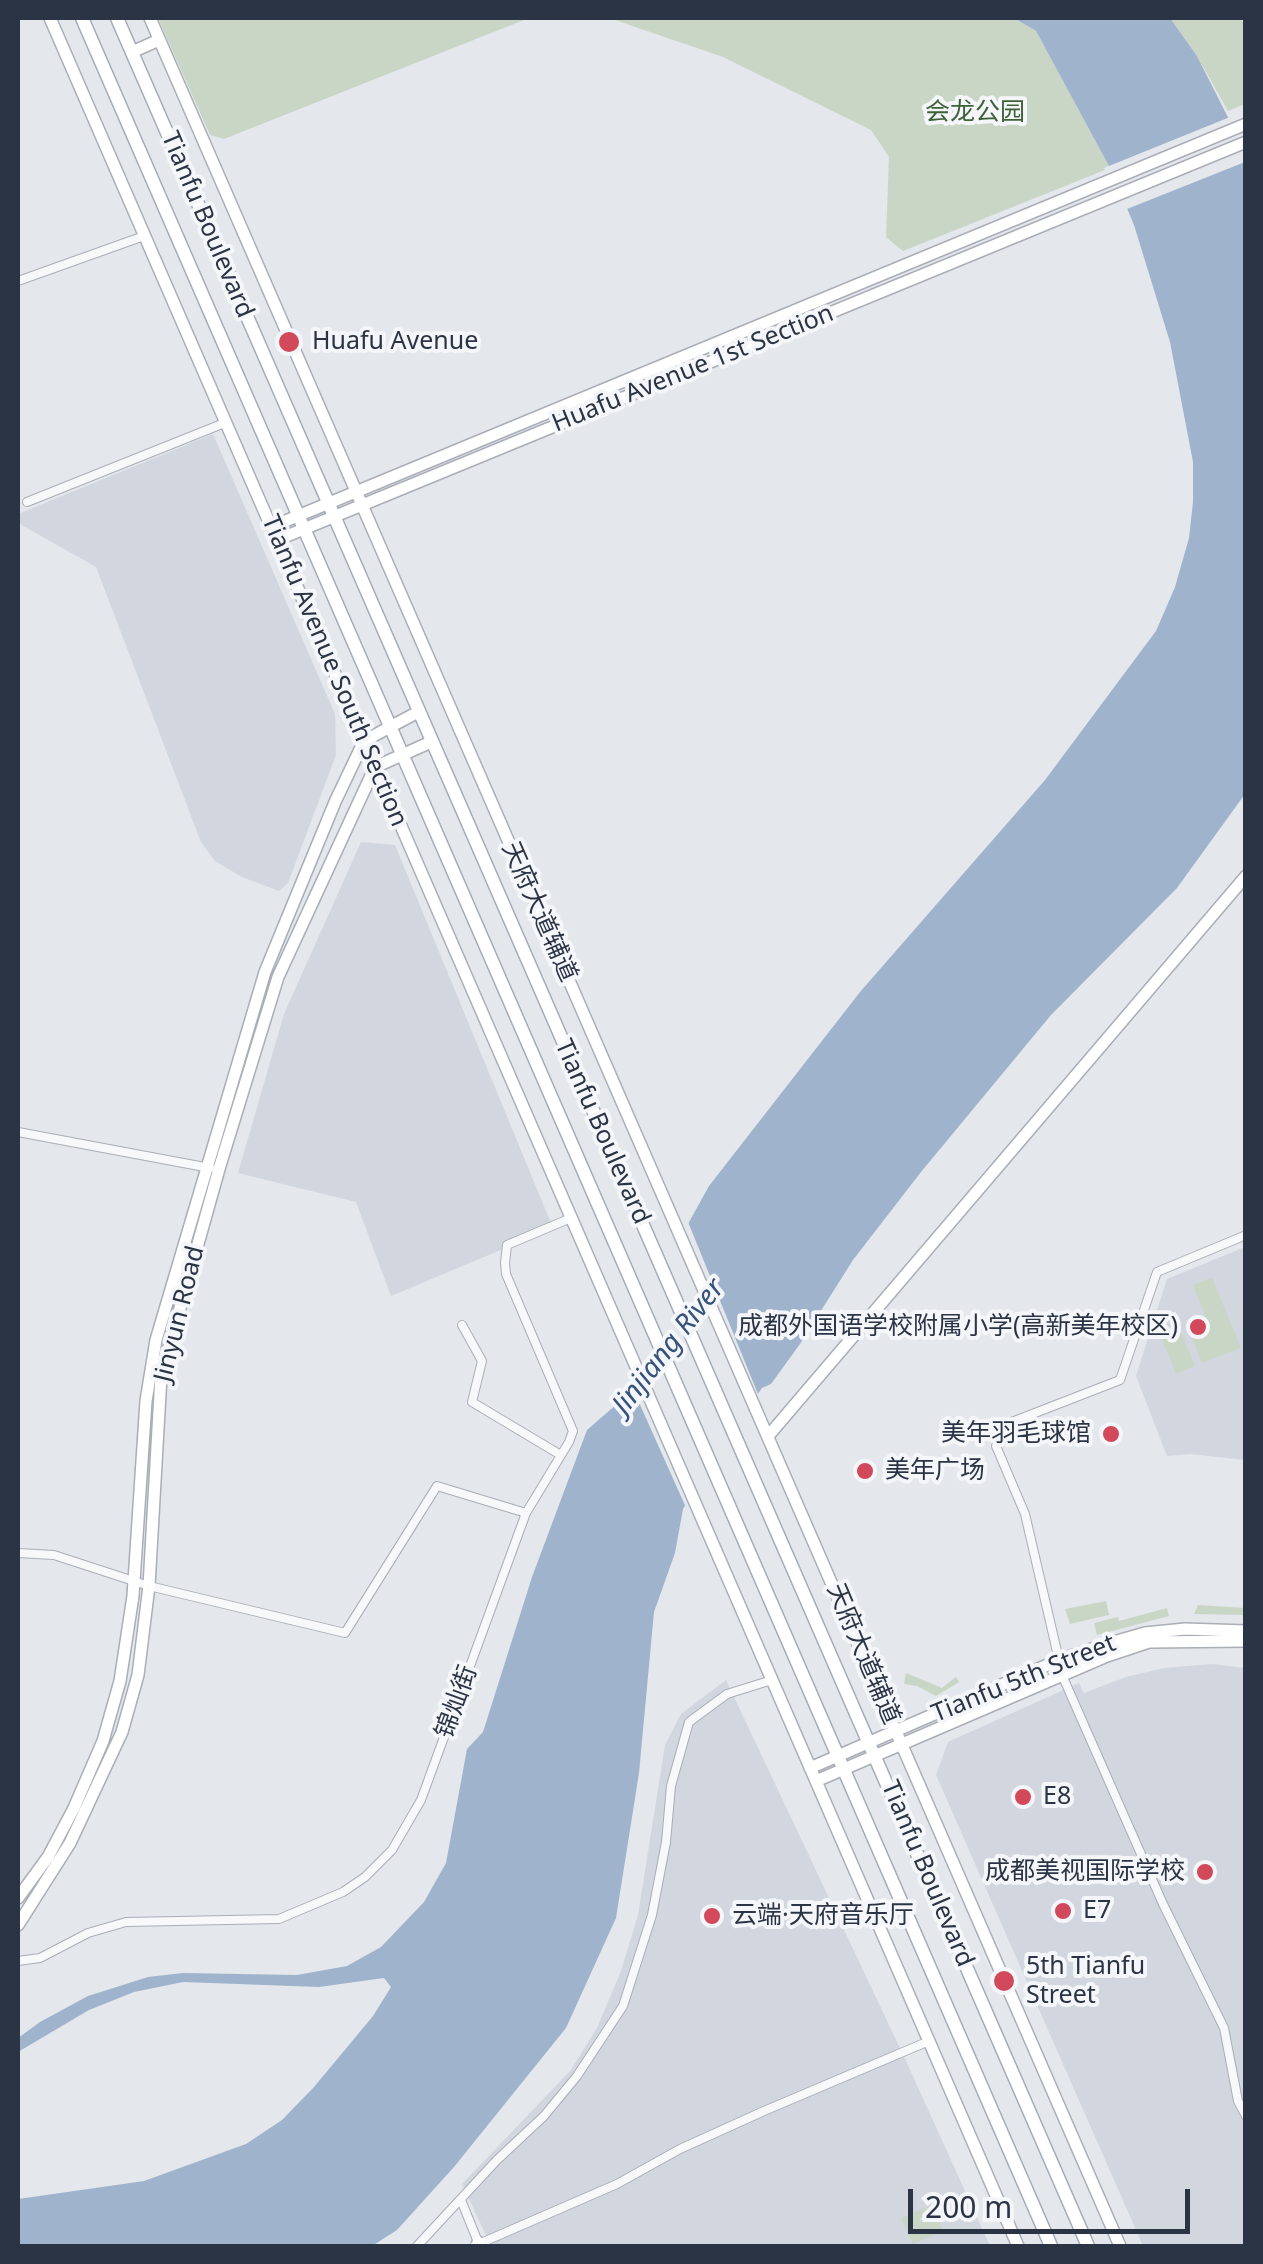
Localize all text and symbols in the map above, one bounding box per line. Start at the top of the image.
park label: 会龙公园 [925,98,1025,128]
street label: Tianfu Boulevard [154,127,260,323]
street label: Huafu Avenue 1st Section [548,299,838,439]
place label: Huafu Avenue [312,327,478,357]
marker: Huafu Avenue [276,329,302,355]
street label: Tianfu Avenue South Section [255,511,413,831]
street label: 天府大道辅道 [495,837,583,987]
street label: Tianfu Boulevard [548,1035,656,1229]
street label: Jinyun Road [149,1243,211,1385]
water label: Jinjiang River [606,1273,732,1421]
place label: 成都外国语学校附属小学(高新美年校区) [738,1312,1178,1342]
marker: 成都外国语学校附属小学(高新美年校区) [1187,1316,1209,1338]
place label: 美年羽毛球馆 [941,1419,1091,1449]
marker: 美年羽毛球馆 [1100,1423,1122,1445]
place label: 美年广场 [885,1456,985,1486]
marker: 美年广场 [854,1460,876,1482]
street label: 天府大道辅道 [820,1579,906,1729]
street label: Tianfu 5th Street [928,1628,1120,1730]
street label: 锦灿街 [430,1662,484,1742]
street label: Tianfu Boulevard [874,1776,980,1972]
place label: E8 [1043,1782,1071,1812]
marker: E8 [1012,1786,1034,1808]
place label: 成都美视国际学校 [985,1857,1185,1887]
marker: 成都美视国际学校 [1194,1861,1216,1883]
place label: E7 [1083,1896,1111,1926]
marker: E7 [1052,1900,1074,1922]
place label: 云端·天府音乐厅 [732,1901,914,1931]
marker: 云端·天府音乐厅 [701,1905,723,1927]
place label: 5th Tianfu Street [1026,1952,1145,2011]
marker: 5th Tianfu Street [991,1968,1017,1994]
scale bar [913,2169,1196,2231]
text: 200 m [925,2186,1012,2227]

